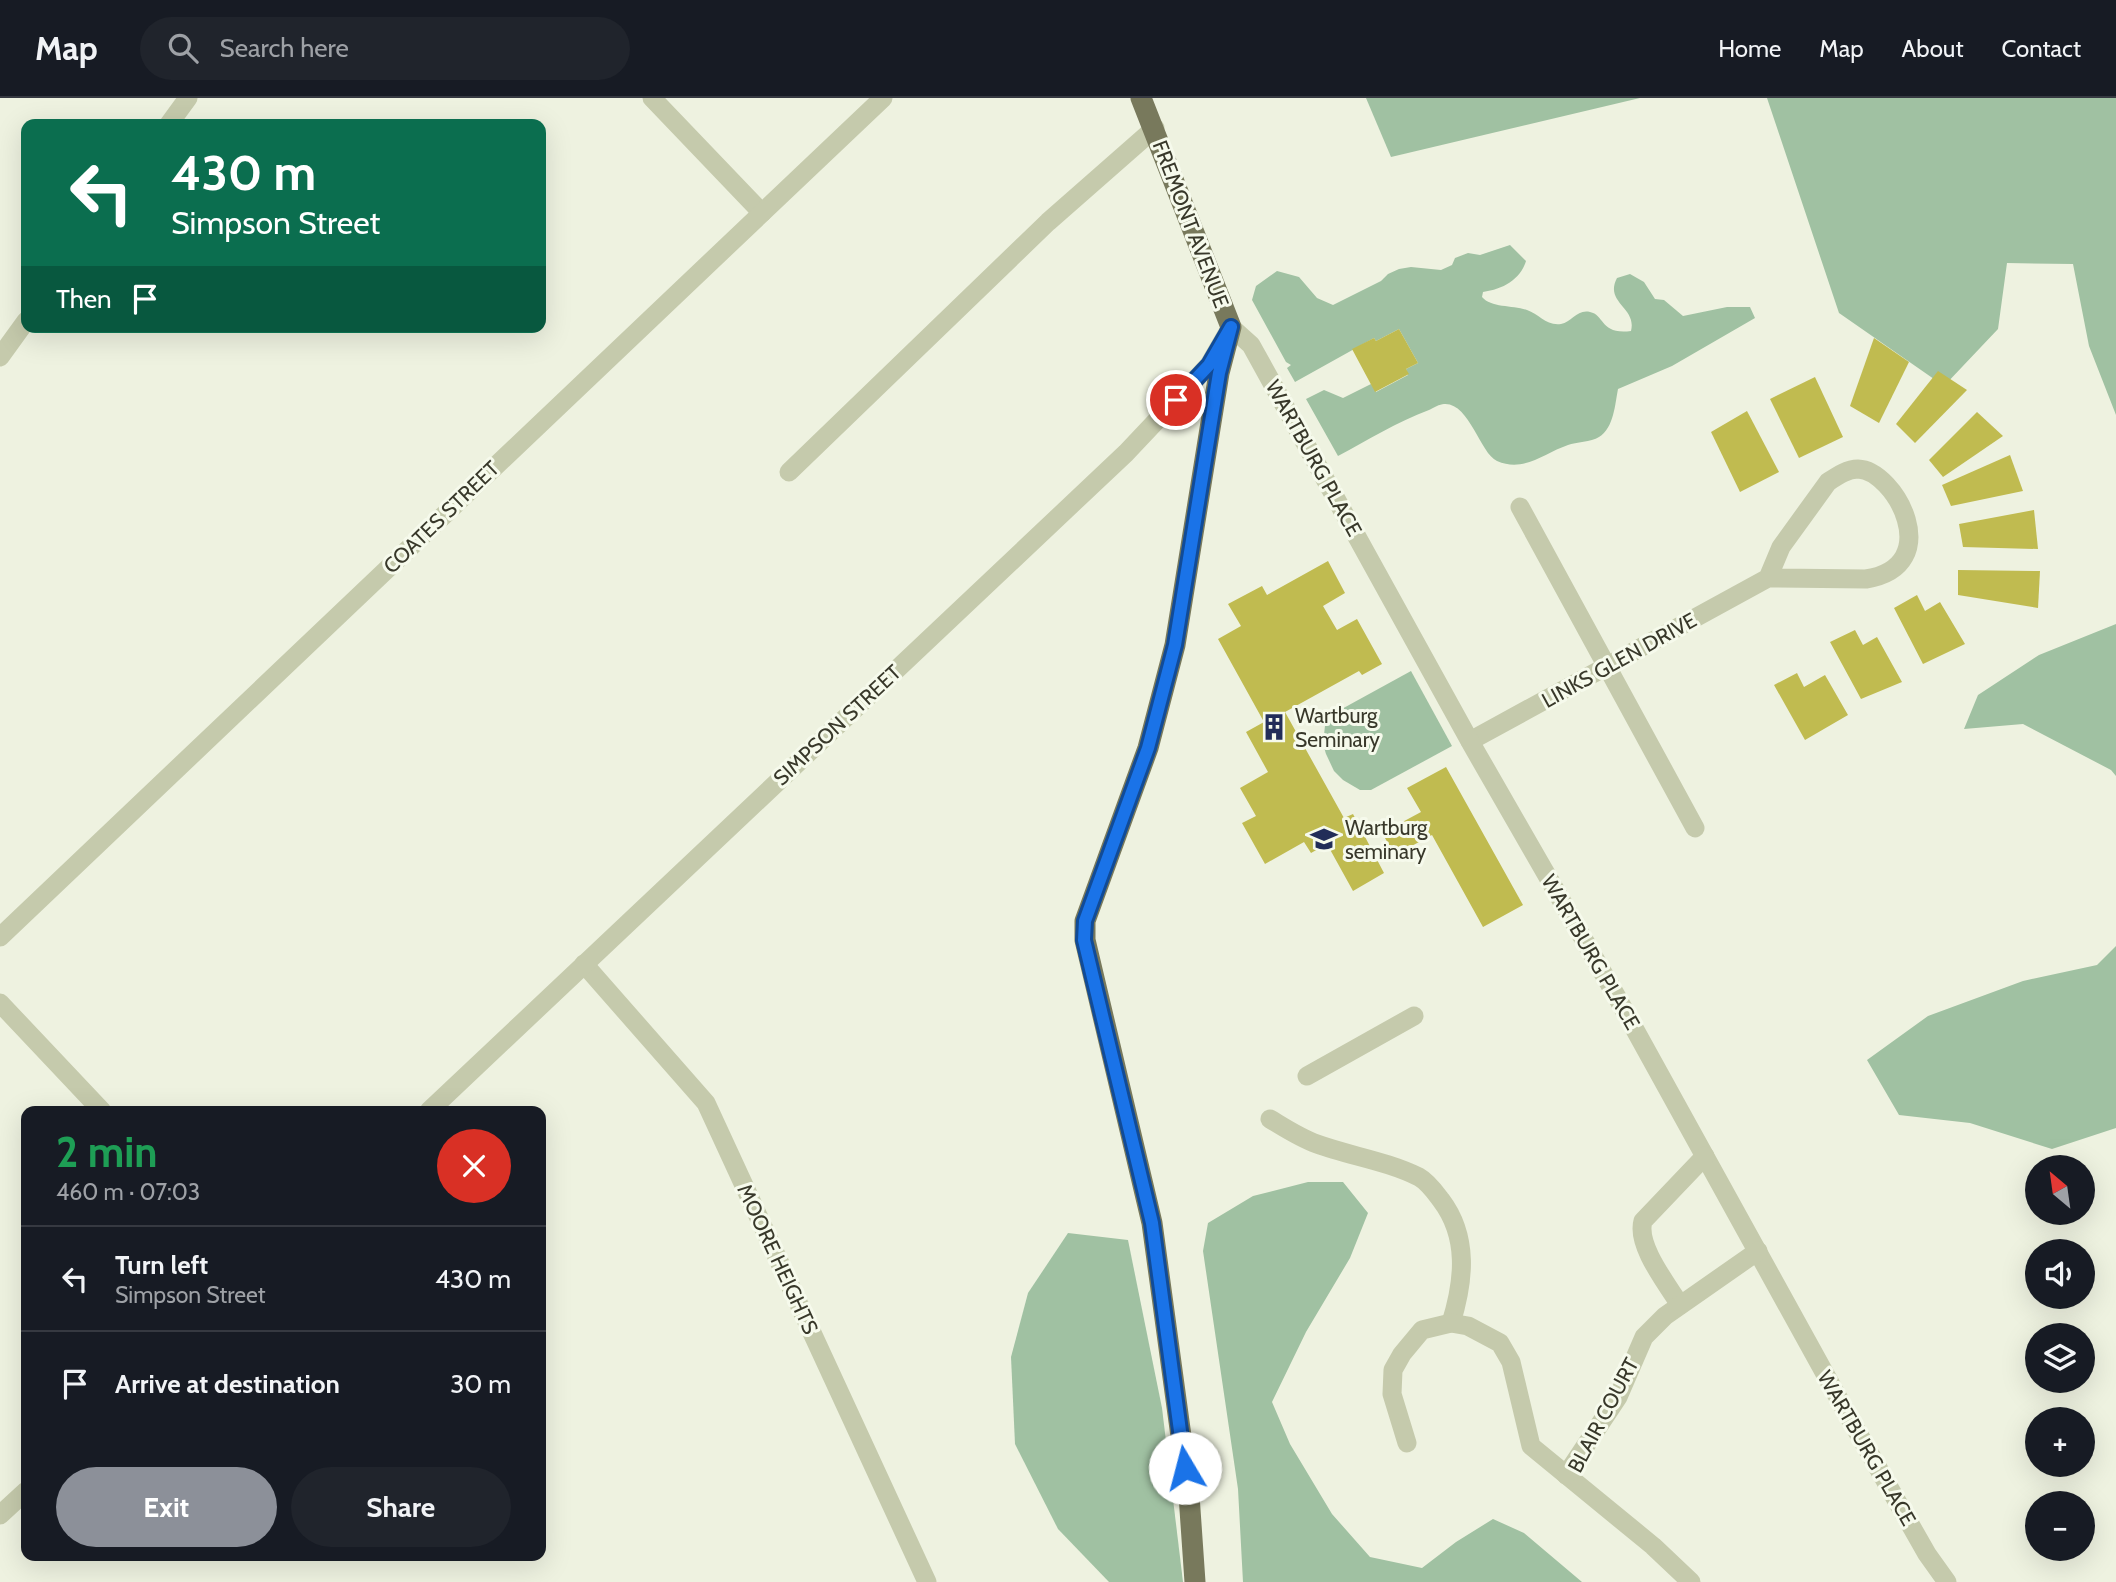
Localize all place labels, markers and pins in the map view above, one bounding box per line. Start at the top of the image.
pin [1146,370,1206,430]
place label: Wartburg Seminary [1295,703,1380,752]
building icon: Wartburg Seminary [1259,712,1289,742]
place label: Wartburg seminary [1345,815,1428,864]
school or university icon: Wartburg seminary [1309,824,1339,854]

